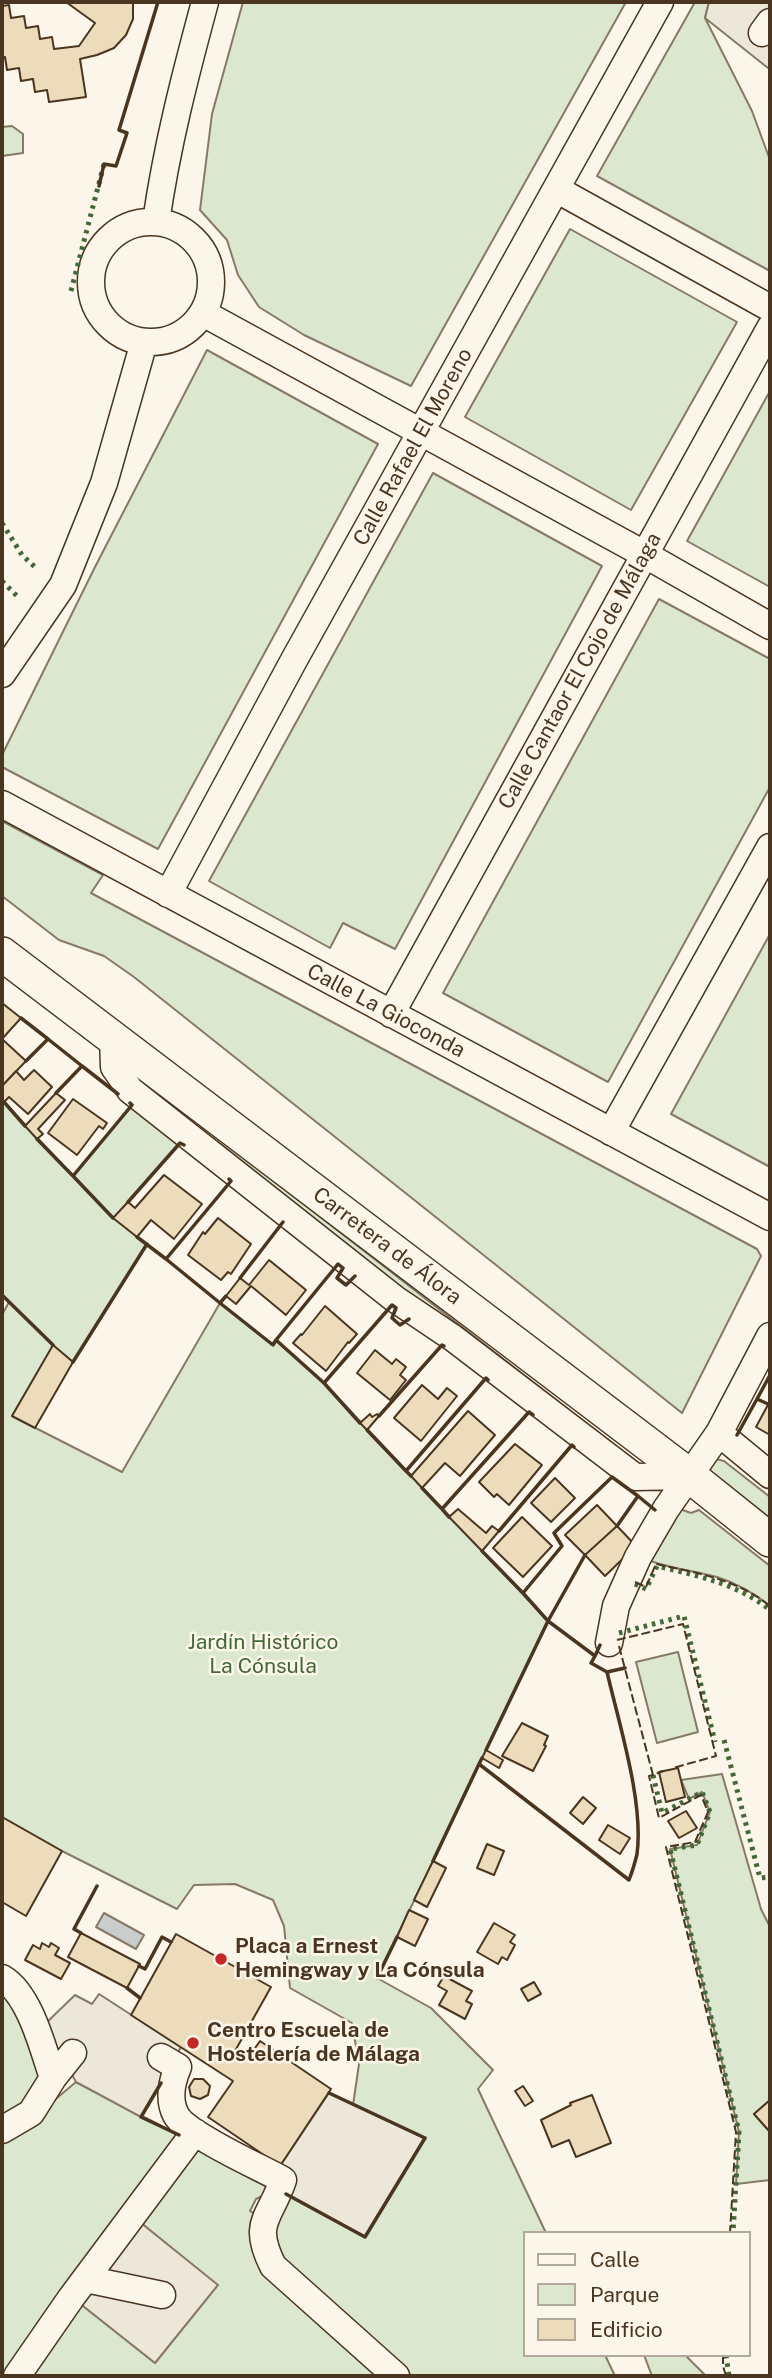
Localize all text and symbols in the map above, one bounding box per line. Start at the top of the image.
street label: Calle Rafael El Moreno [348,344,478,550]
street label: Calle Cantaor El Cojo de Málaga [493,528,667,814]
street label: Calle La Gioconda [303,959,469,1063]
street label: Carretera de Álora [308,1182,466,1310]
park label: Jardín Histórico La Cónsula [188,1630,338,1680]
place label: Placa a Ernest Hemingway y La Cónsula [235,1934,485,1984]
marker: Placa a Ernest Hemingway y La Cónsula [213,1951,229,1967]
place label: Centro Escuela de Hostelería de Málaga [207,2018,420,2068]
marker: Centro Escuela de Hostelería de Málaga [185,2035,201,2051]
legend [524,2231,751,2357]
text: Calle [590,2247,640,2272]
text: Parque [590,2282,659,2307]
text: Edificio [590,2317,663,2342]

